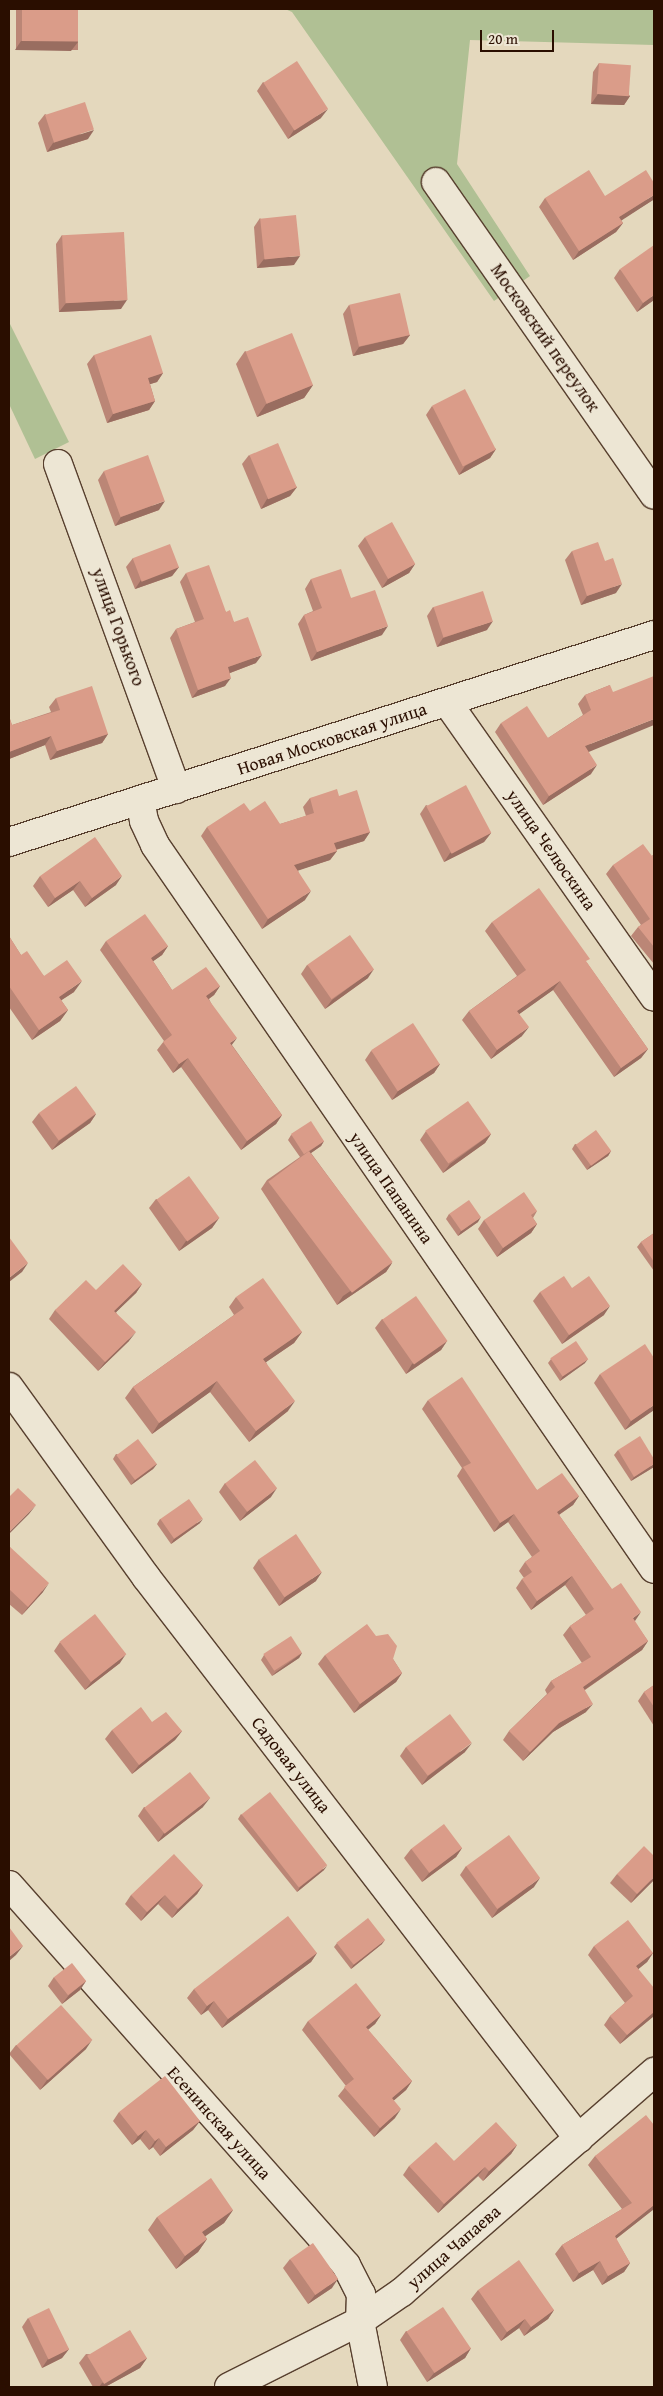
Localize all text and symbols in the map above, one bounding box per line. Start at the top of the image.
scale bar [483,20,557,52]
text: 20 m [488,28,518,49]
street label: Московский переулок [486,260,604,416]
street label: улица Горького [87,565,149,689]
street label: Новая Московская улица [235,698,429,780]
street label: улица Челюскина [501,786,601,914]
street label: улица Папанина [344,1128,438,1248]
street label: Садовая улица [247,1713,335,1817]
street label: Есенинская улица [163,2062,275,2184]
street label: улица Чапаева [403,2201,505,2293]

